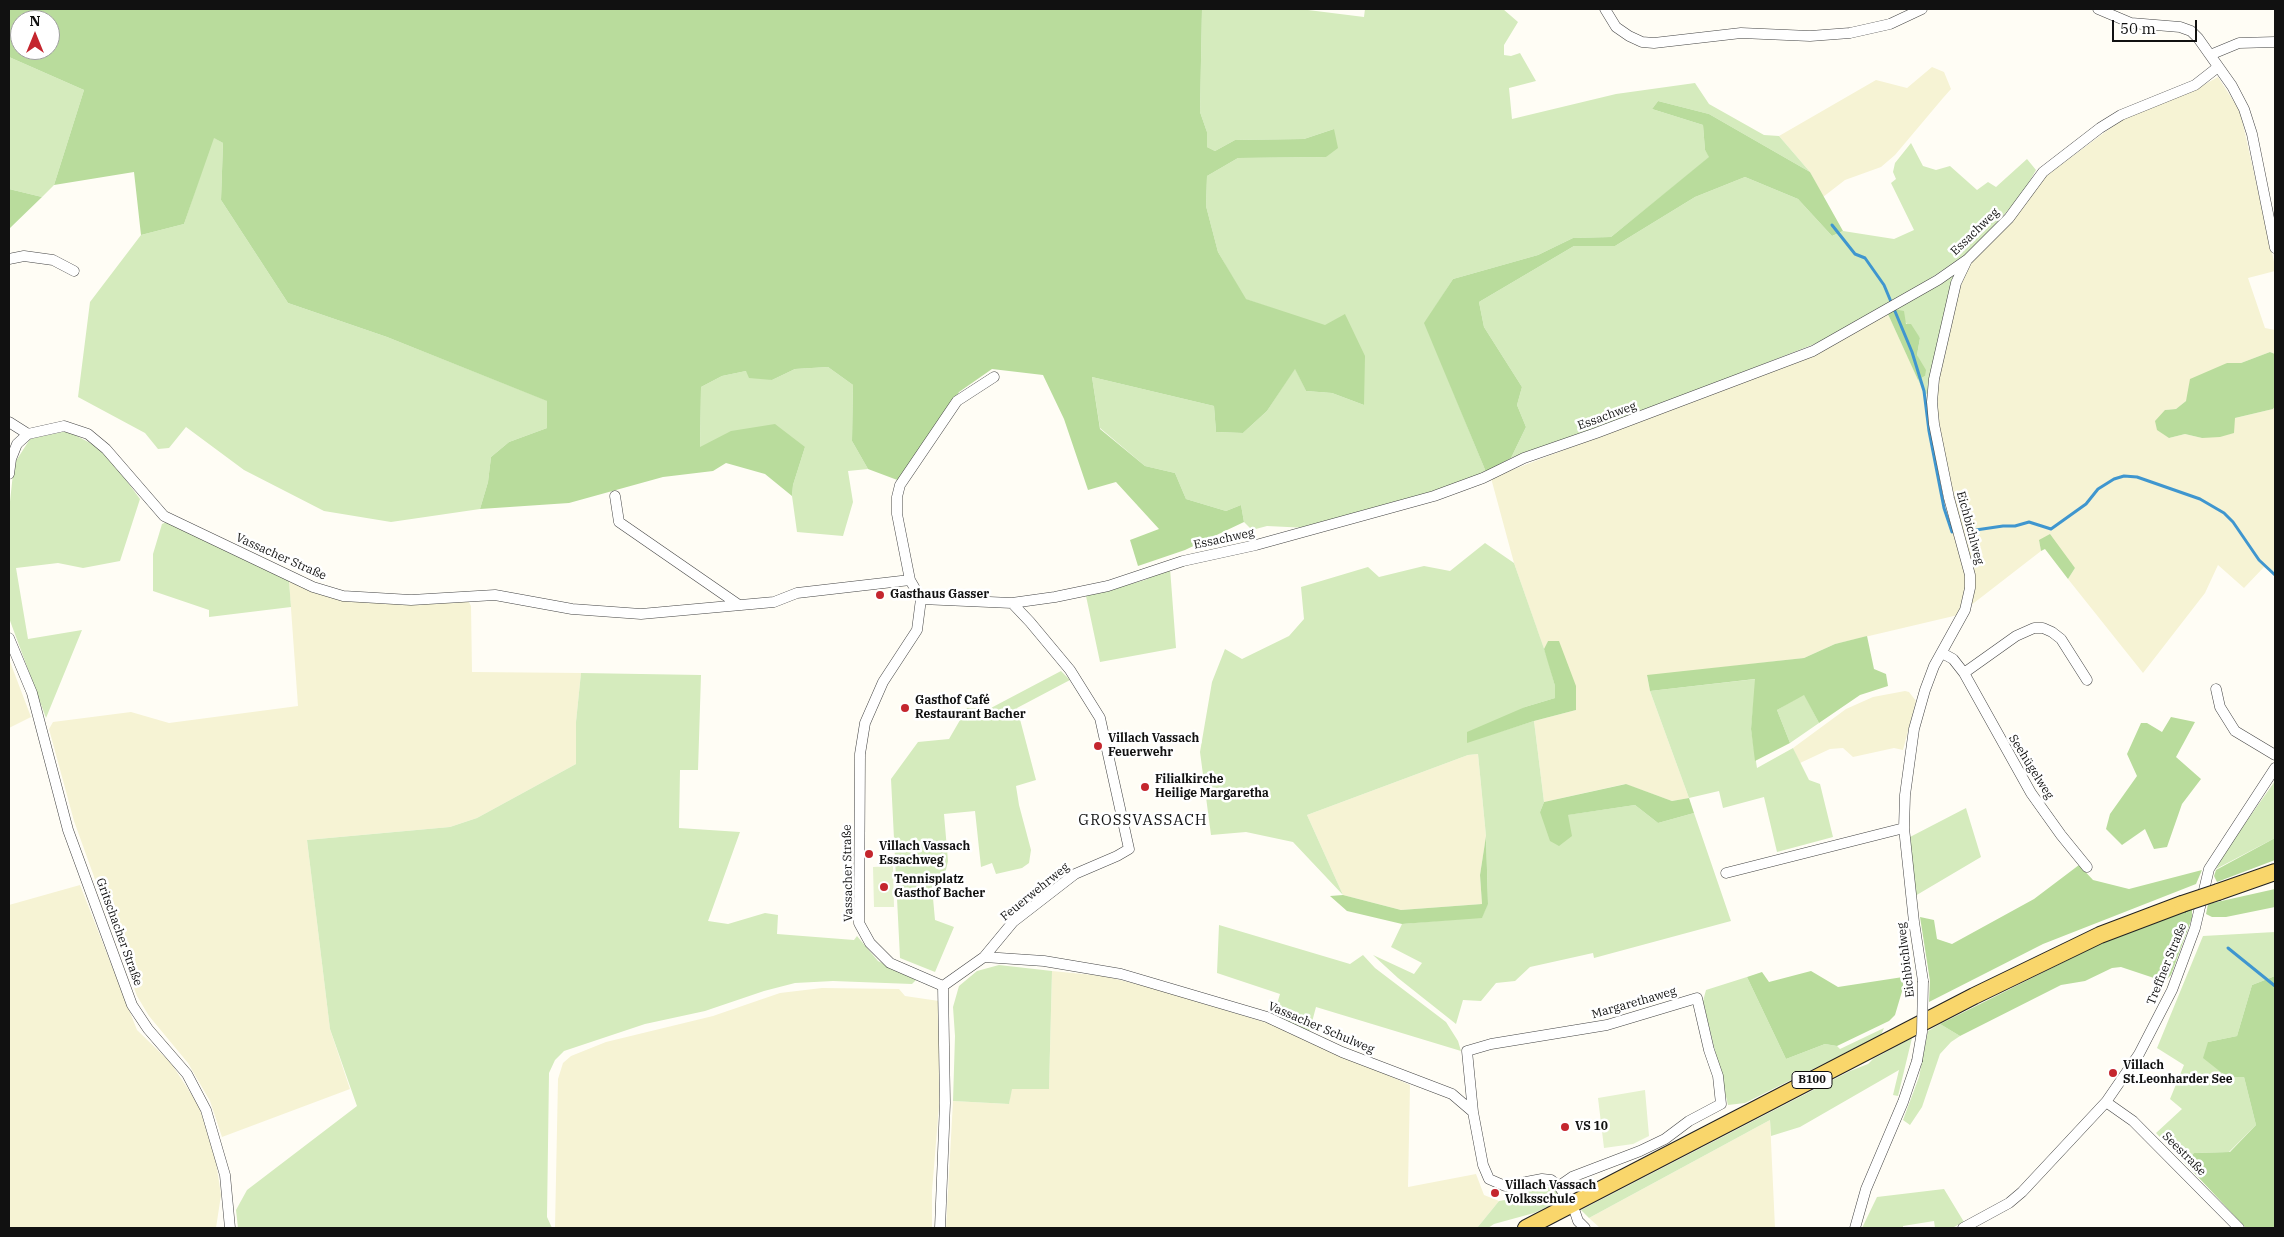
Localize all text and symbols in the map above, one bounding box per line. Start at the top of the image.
north arrow [10,10,60,60]
scale bar [2114,10,2199,42]
text: N [29,12,41,30]
text: 50 m [2120,19,2156,38]
street label: Essachweg [1948,205,2002,259]
street label: Essachweg [1576,399,1638,433]
street label: Eichbichlweg [1953,490,1987,566]
street label: Essachweg [1192,526,1256,552]
street label: Vassacher Straße [234,531,328,583]
place label: Gasthaus Gasser [890,588,989,602]
marker: Gasthaus Gasser [874,589,886,601]
place label: Gasthof Café Restaurant Bacher [915,694,1026,722]
marker: Gasthof Café Restaurant Bacher [899,702,911,714]
place label: Villach Vassach Feuerwehr [1108,732,1199,760]
street label: Seehügelweg [2005,732,2057,802]
marker: Villach Vassach Feuerwehr [1092,740,1104,752]
place label: Filialkirche Heilige Margaretha [1155,773,1269,801]
marker: Filialkirche Heilige Margaretha [1139,781,1151,793]
district label: GROSSVASSACH [1077,812,1209,830]
street label: Vassacher Straße [840,824,856,922]
place label: Villach Vassach Essachweg [879,840,970,868]
marker: Villach Vassach Essachweg [863,848,875,860]
street label: Feuerwehrweg [998,860,1072,924]
place label: Tennisplatz Gasthof Bacher [894,873,985,901]
street label: Gritschacher Straße [93,876,145,988]
marker: Tennisplatz Gasthof Bacher [878,881,890,893]
street label: Treffner Straße [2144,921,2190,1007]
street label: Eichbichlweg [1894,922,1918,998]
street label: Margarethaweg [1590,984,1678,1022]
street label: Vassacher Schulweg [1266,999,1376,1057]
place label: Villach St.Leonharder See [2123,1059,2233,1087]
marker: Villach St.Leonharder See [2107,1067,2119,1079]
road number: B100 [1792,1072,1832,1088]
place label: VS 10 [1575,1120,1608,1134]
marker: VS 10 [1559,1121,1571,1133]
street label: Seestraße [2159,1129,2209,1179]
place label: Villach Vassach Volksschule [1505,1179,1596,1207]
marker: Villach Vassach Volksschule [1489,1187,1501,1199]

